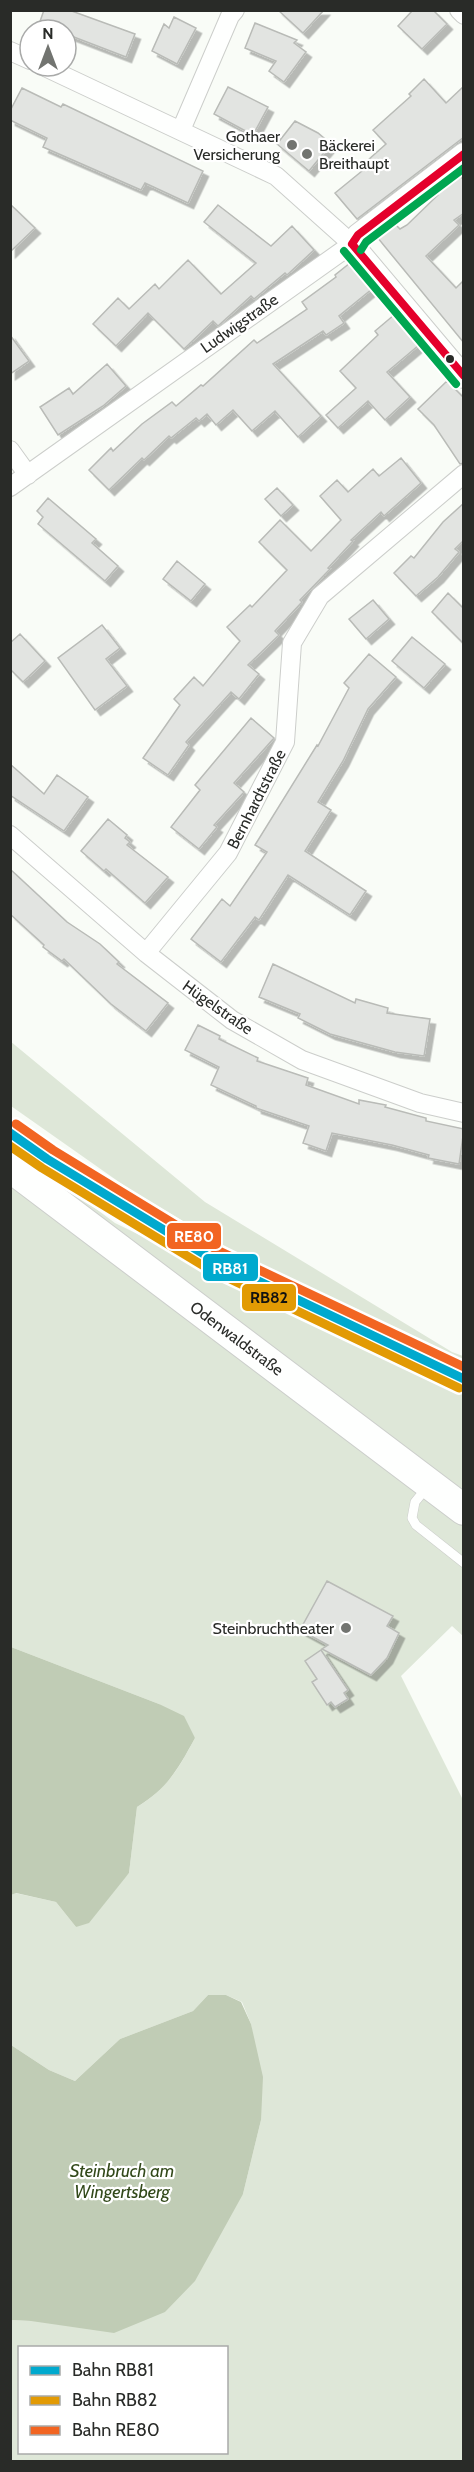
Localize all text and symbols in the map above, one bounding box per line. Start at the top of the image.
north arrow [18,18,78,78]
text: N [42,24,54,43]
place label: Gothaer Versicherung [193,127,281,164]
place label: Bäckerei Breithaupt [319,136,390,173]
marker: Gothaer Versicherung [285,138,299,152]
marker: Bäckerei Breithaupt [300,147,314,161]
street label: Ludwigstraße [197,290,282,357]
unlabelled marker [444,353,456,365]
street label: Bernhardtstraße [223,746,290,852]
street label: Hügelstraße [179,976,257,1039]
line badge: RE80 [166,1222,222,1250]
text: RE80 [174,1227,214,1246]
line badge: RB81 [202,1253,259,1282]
text: RB81 [212,1259,248,1278]
line badge: RB82 [241,1283,297,1312]
text: RB82 [250,1288,288,1307]
street label: Odenwaldstraße [186,1297,287,1380]
place label: Steinbruchtheater [213,1619,335,1638]
marker: Steinbruchtheater [339,1621,353,1635]
water label: Steinbruch am Wingertsberg [70,2160,174,2203]
legend [18,2346,228,2454]
text: Bahn RB81 [72,2359,154,2381]
text: Bahn RB82 [72,2389,157,2411]
text: Bahn RE80 [72,2419,160,2441]

